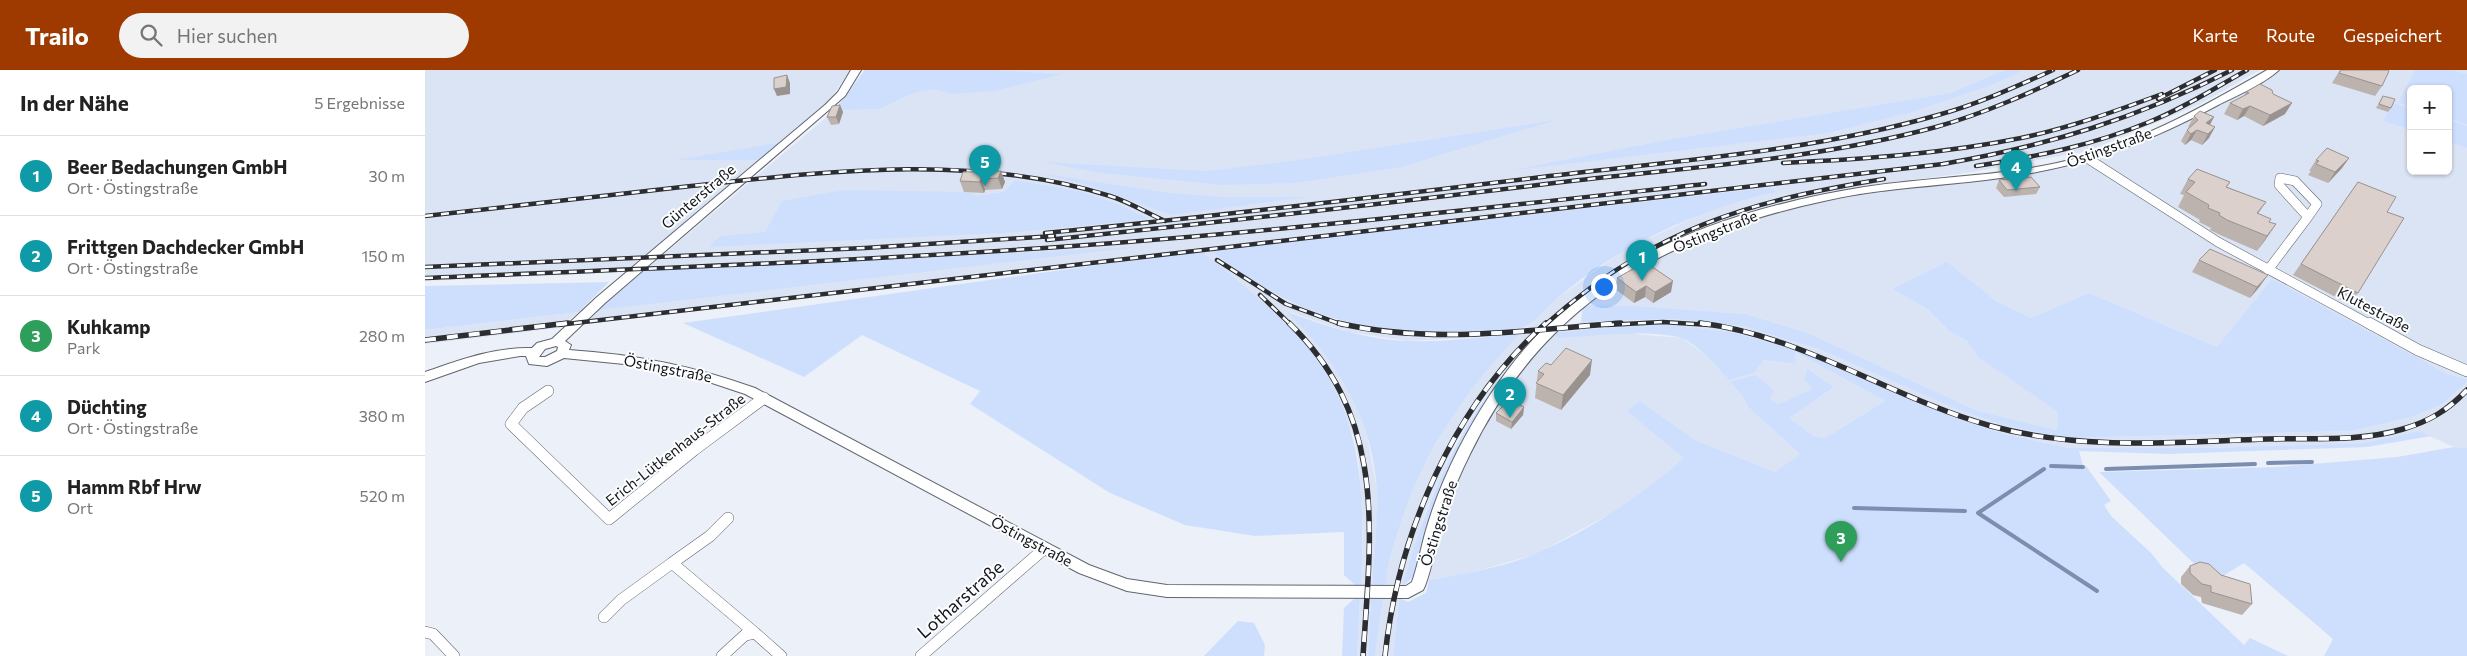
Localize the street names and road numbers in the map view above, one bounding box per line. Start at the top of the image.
street label: Östingstraße [2064,123,2154,171]
street label: Günterstraße [657,160,739,232]
street label: Östingstraße [1670,206,1760,256]
street label: Klutestraße [2335,282,2414,336]
street label: Östingstraße [622,351,714,385]
street label: Erich-Lütkenhaus-Straße [602,389,748,509]
street label: Östingstraße [1416,478,1460,568]
street label: Östingstraße [988,512,1076,570]
street label: Lotharstraße [912,556,1008,642]

